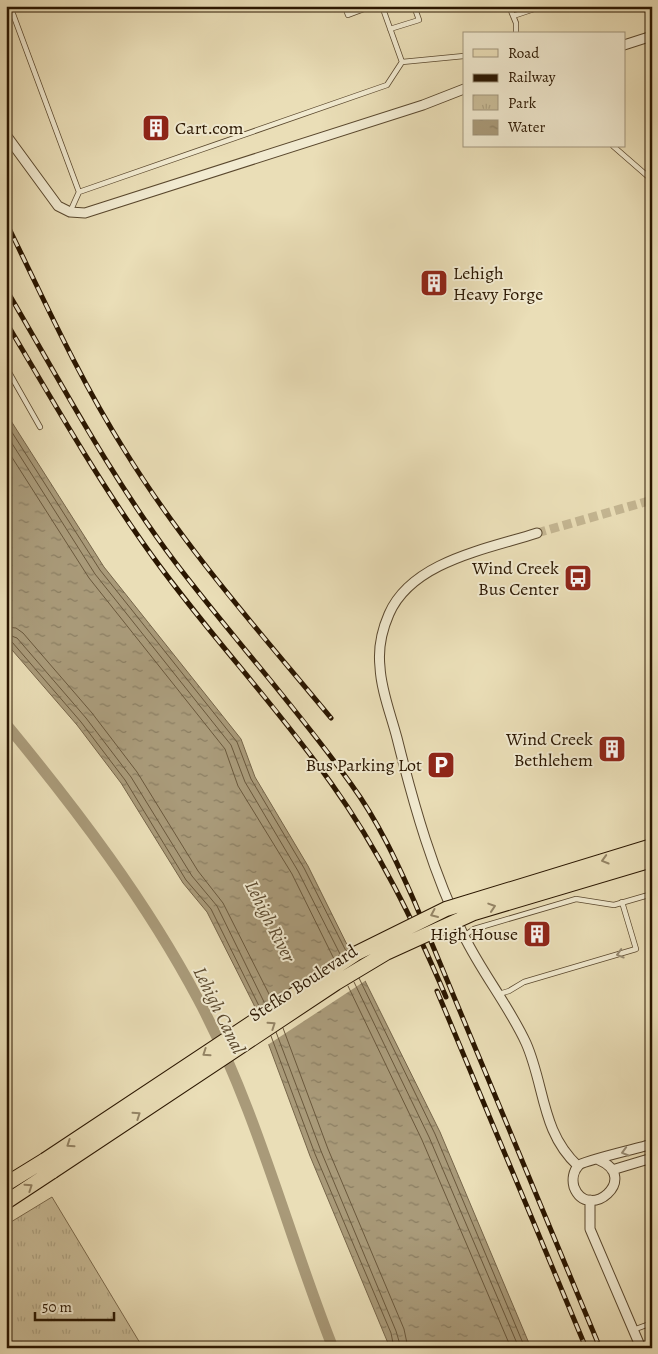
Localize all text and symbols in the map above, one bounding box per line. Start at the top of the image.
legend [463,32,626,148]
text: Road [508,43,540,63]
text: Railway [508,67,556,87]
text: Park [508,93,537,113]
building icon: Cart.com [141,113,171,143]
place label: Cart.com [175,116,244,140]
text: Water [507,117,545,137]
place label: Lehigh Heavy Forge [453,261,543,306]
building icon: Lehigh Heavy Forge [419,268,449,298]
place label: Wind Creek Bus Center [471,556,559,601]
bus stop icon: Wind Creek Bus Center [563,563,593,593]
place label: Wind Creek Bethlehem [505,727,593,772]
building icon: Wind Creek Bethlehem [597,734,627,764]
parking icon: Bus Parking Lot [426,750,456,780]
place label: Bus Parking Lot [305,753,422,777]
one-way arrow [601,854,610,864]
water label: Lehigh River [238,876,302,968]
one-way arrow [487,903,495,913]
one-way arrow [430,908,439,919]
building icon: High House [522,919,552,949]
place label: High House [430,922,518,946]
street label: Stefko Boulevard [244,939,362,1027]
one-way arrow [616,949,624,959]
water label: Lehigh Canal [187,962,252,1059]
one-way arrow [267,1022,276,1031]
one-way arrow [202,1047,211,1057]
one-way arrow [131,1112,141,1121]
one-way arrow [67,1137,76,1147]
one-way arrow [621,1146,630,1157]
one-way arrow [24,1184,33,1193]
scale bar [35,1289,114,1321]
text: 50 m [42,1297,72,1317]

